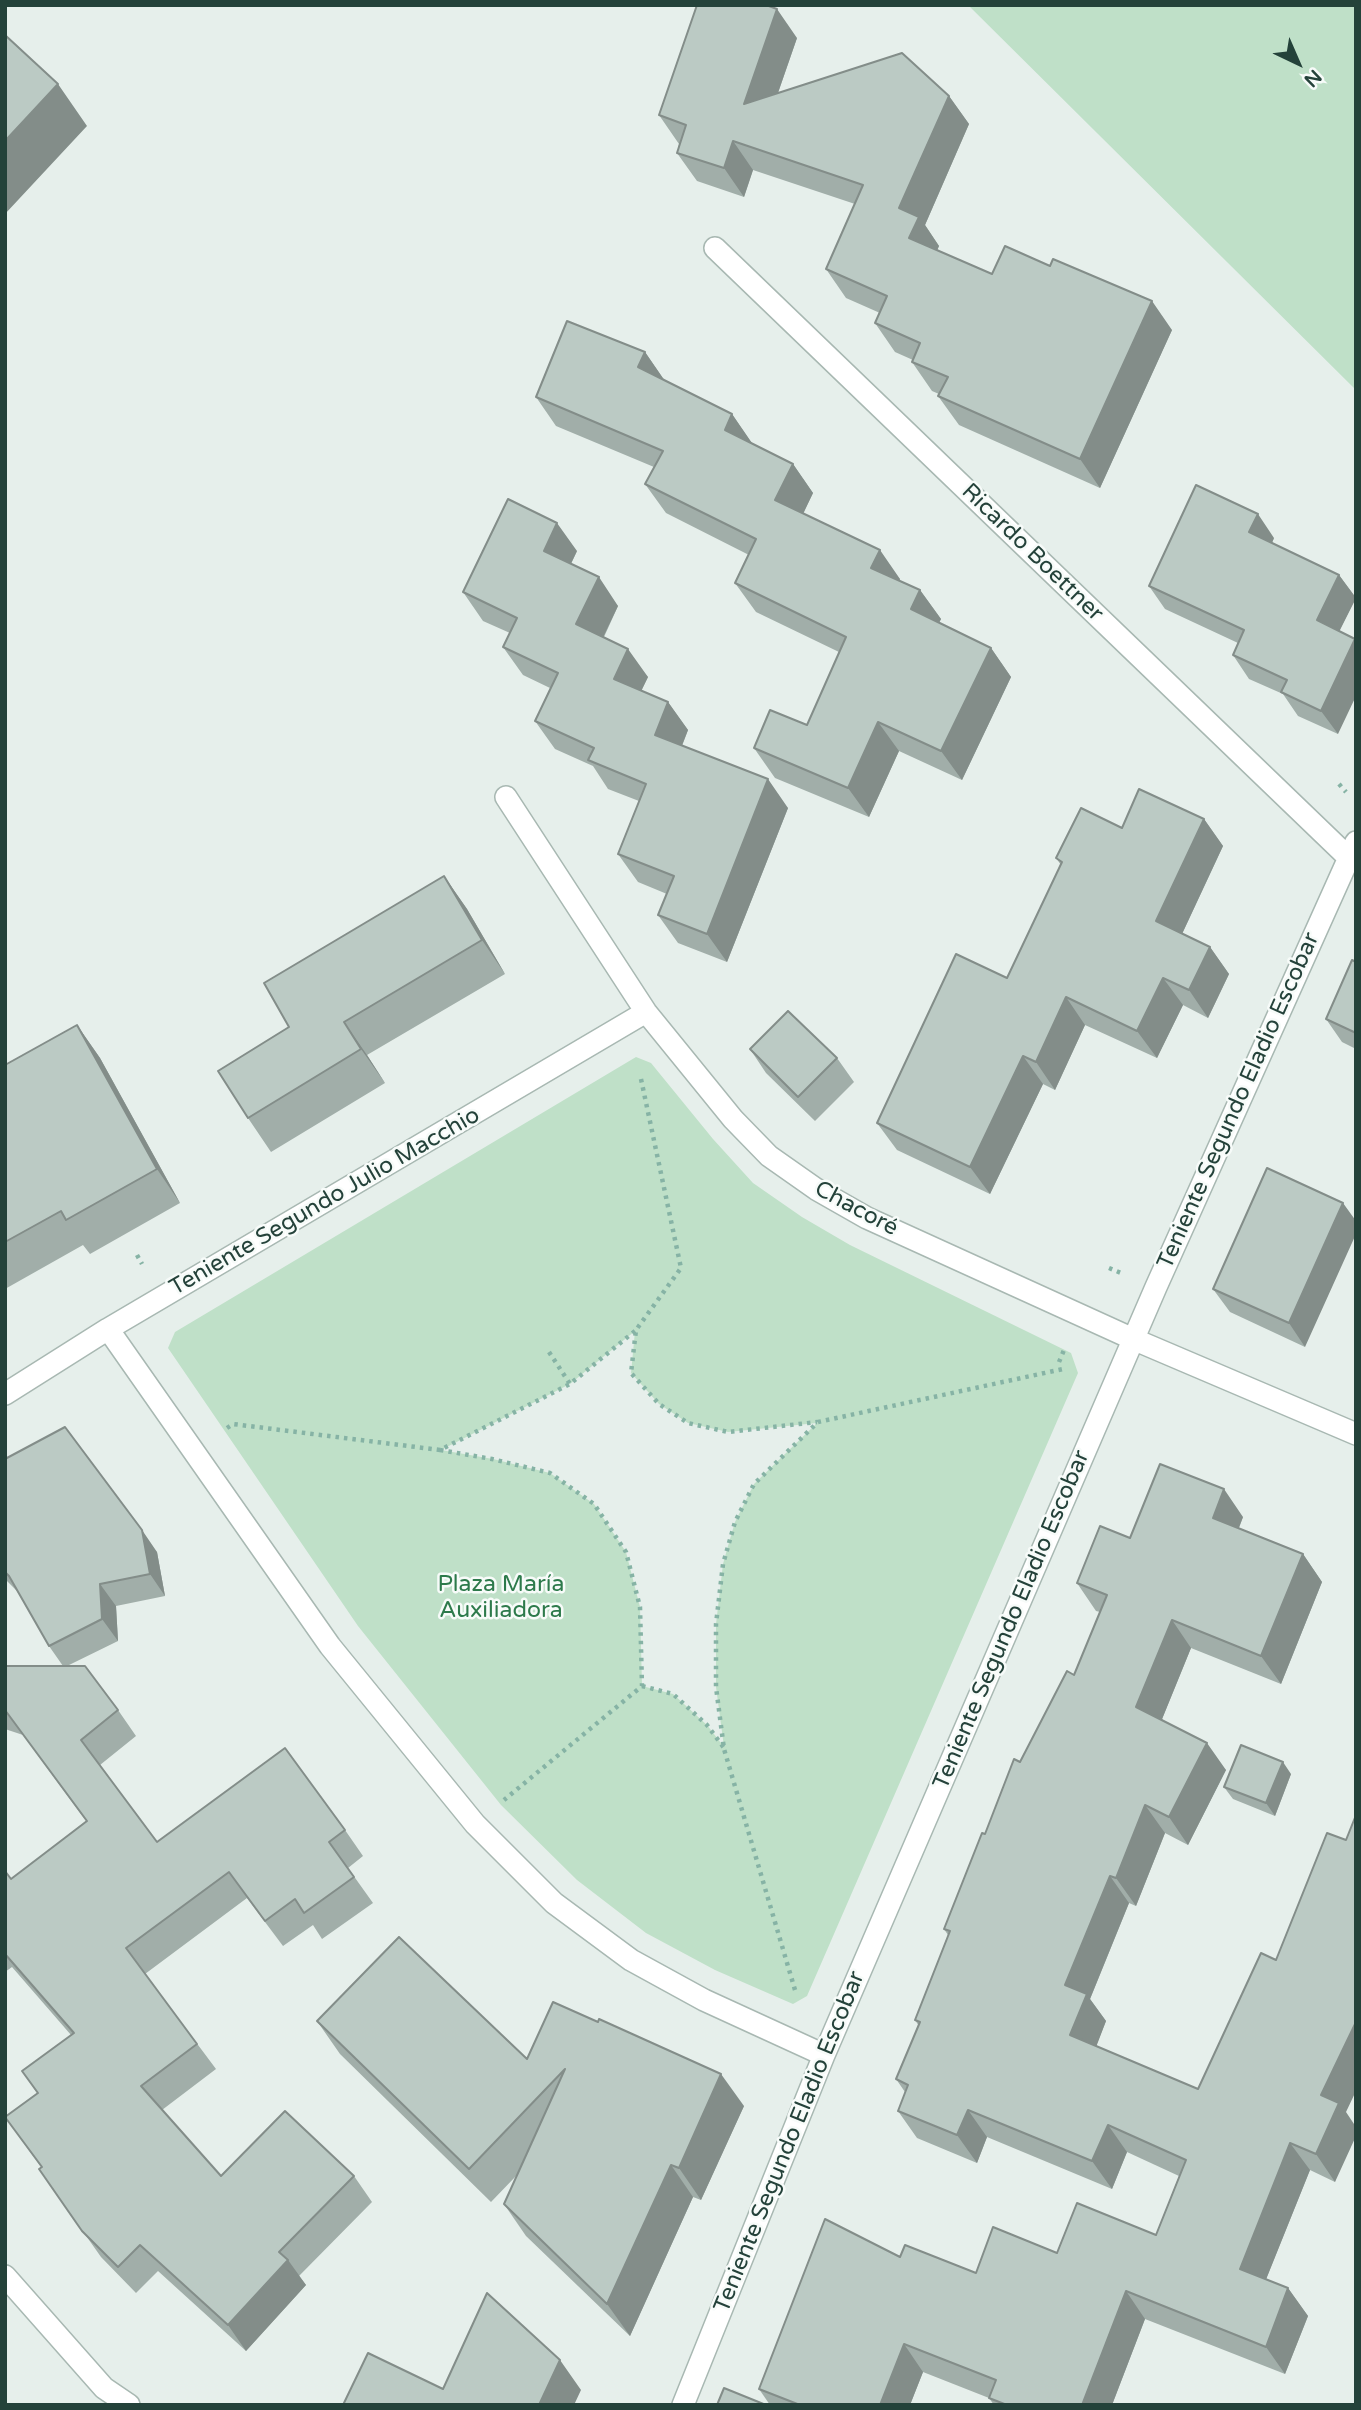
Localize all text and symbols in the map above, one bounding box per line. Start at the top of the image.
north arrow [1263,28,1333,98]
text: N [1299,65,1326,91]
street label: Ricardo Boettner [955,478,1109,628]
street label: Teniente Segundo Eladio Escobar [1152,929,1326,1273]
street label: Teniente Segundo Julio Macchio [165,1102,485,1302]
street label: Chacoré [810,1176,902,1242]
street label: Teniente Segundo Eladio Escobar [928,1446,1096,1794]
park label: Plaza María Auxiliadora [438,1571,564,1625]
street label: Teniente Segundo Eladio Escobar [709,1967,871,2317]

